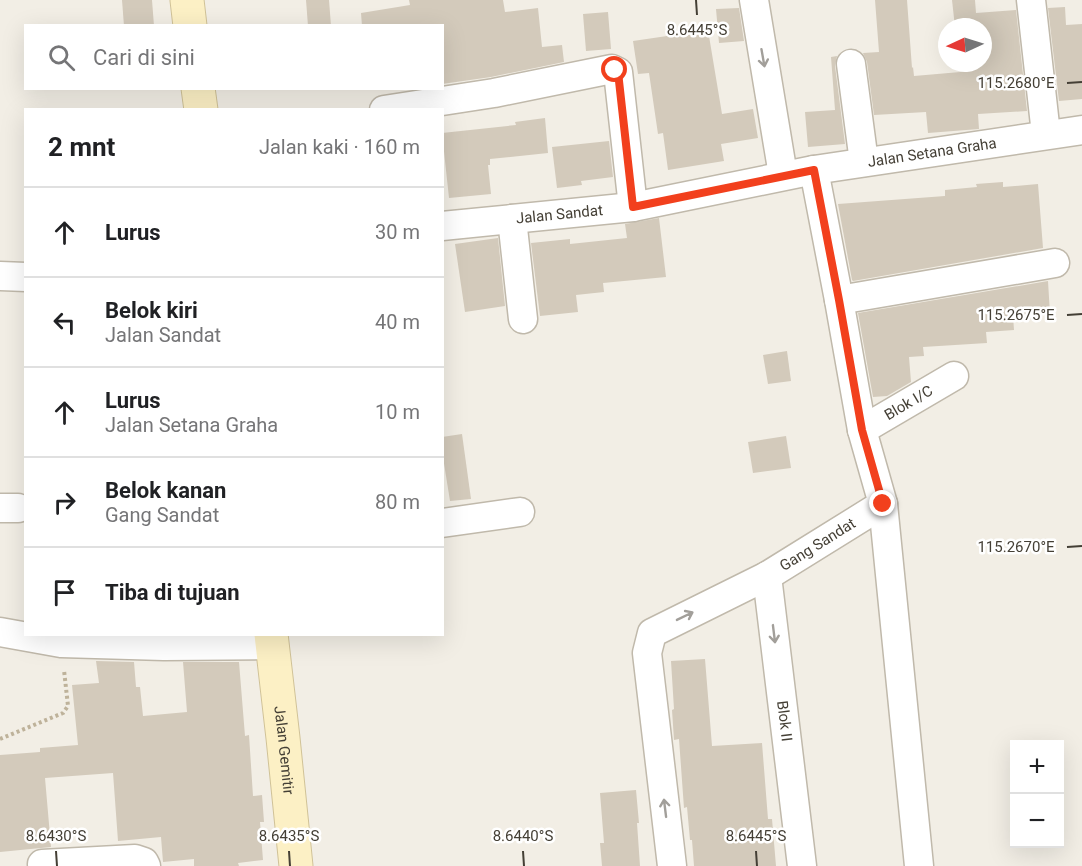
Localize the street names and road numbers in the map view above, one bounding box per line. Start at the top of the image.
street label: Jalan Setana Graha [866,134,998,171]
street label: Jalan Sandat [515,201,604,228]
street label: Blok I/C [881,381,936,424]
street label: Gang Sandat [776,514,859,575]
street label: Blok II [773,699,796,742]
street label: Jalan Gemitir [270,705,298,795]

